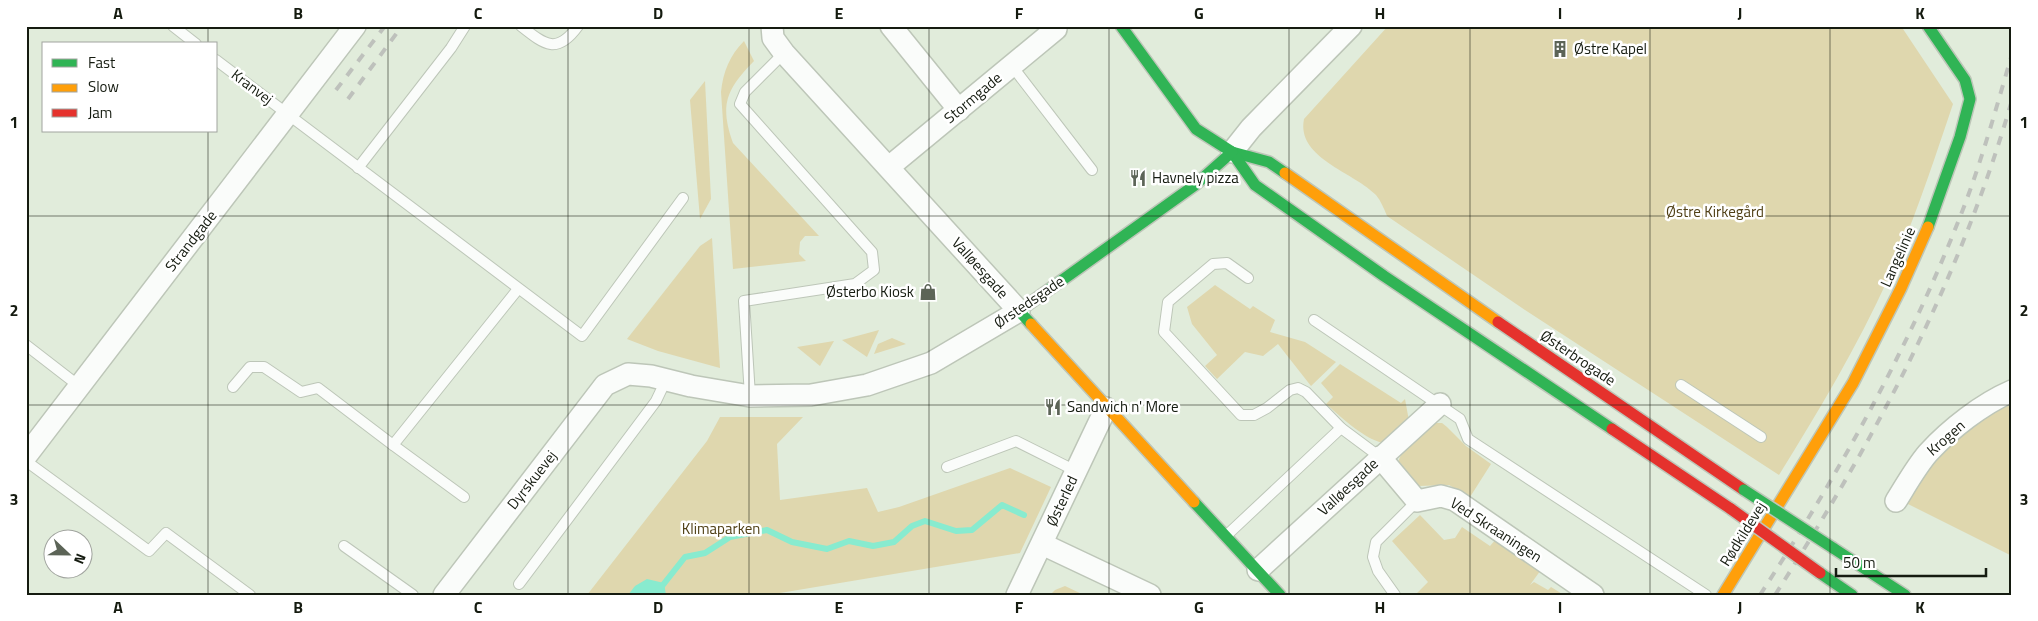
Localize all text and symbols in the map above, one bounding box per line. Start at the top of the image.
text: A [113,1,123,25]
text: B [293,1,303,25]
text: C [474,1,483,25]
text: D [653,1,663,25]
text: E [835,1,844,25]
text: F [1015,1,1024,25]
text: G [1194,1,1204,25]
text: H [1375,1,1385,25]
text: I [1558,1,1562,25]
text: J [1738,1,1742,25]
text: K [1915,1,1925,25]
place label: Østre Kapel [1574,37,1647,60]
building icon: Østre Kapel [1550,39,1570,59]
legend [42,42,218,132]
text: Fast [88,51,116,74]
street label: Kranvej [227,63,278,110]
street label: Stormgade [939,66,1007,129]
text: Slow [88,75,119,98]
text: Jam [88,101,112,124]
text: 1 [10,110,18,134]
text: 1 [2020,110,2028,134]
place label: Havnely pizza [1152,166,1239,189]
restaurant icon: Havnely pizza [1128,168,1148,188]
park label: Østre Kirkegård [1666,200,1764,223]
street label: Strandgade [159,205,222,276]
street label: Langelinie [1874,223,1921,291]
street label: Valløesgade [946,232,1014,304]
street label: Ørstedsgade [989,270,1069,334]
place label: Østerbo Kiosk [826,280,914,303]
shop icon: Østerbo Kiosk [918,282,938,302]
text: 2 [10,298,18,322]
text: 2 [2020,298,2028,322]
street label: Østerbrogade [1536,324,1621,391]
place label: Sandwich n' More [1067,395,1179,418]
restaurant icon: Sandwich n' More [1043,397,1063,417]
street label: Krogen [1921,414,1970,461]
street label: Dyrskuevej [501,445,562,514]
street label: Valløesgade [1312,452,1383,521]
street label: Østerled [1040,472,1083,530]
text: 3 [10,487,18,511]
text: 3 [2020,487,2028,511]
street label: Ved Skraaningen [1446,491,1547,568]
street label: Rødkildevej [1714,497,1771,570]
park label: Klimaparken [682,517,760,540]
north arrow [42,528,92,578]
scale bar [1836,546,1986,578]
text: N [69,551,92,567]
text: 50 m [1843,551,1876,574]
text: A [113,595,123,619]
text: B [293,595,303,619]
text: C [474,595,483,619]
text: D [653,595,663,619]
text: E [835,595,844,619]
text: F [1015,595,1024,619]
text: G [1194,595,1204,619]
text: H [1375,595,1385,619]
text: I [1558,595,1562,619]
text: J [1738,595,1742,619]
text: K [1915,595,1925,619]

